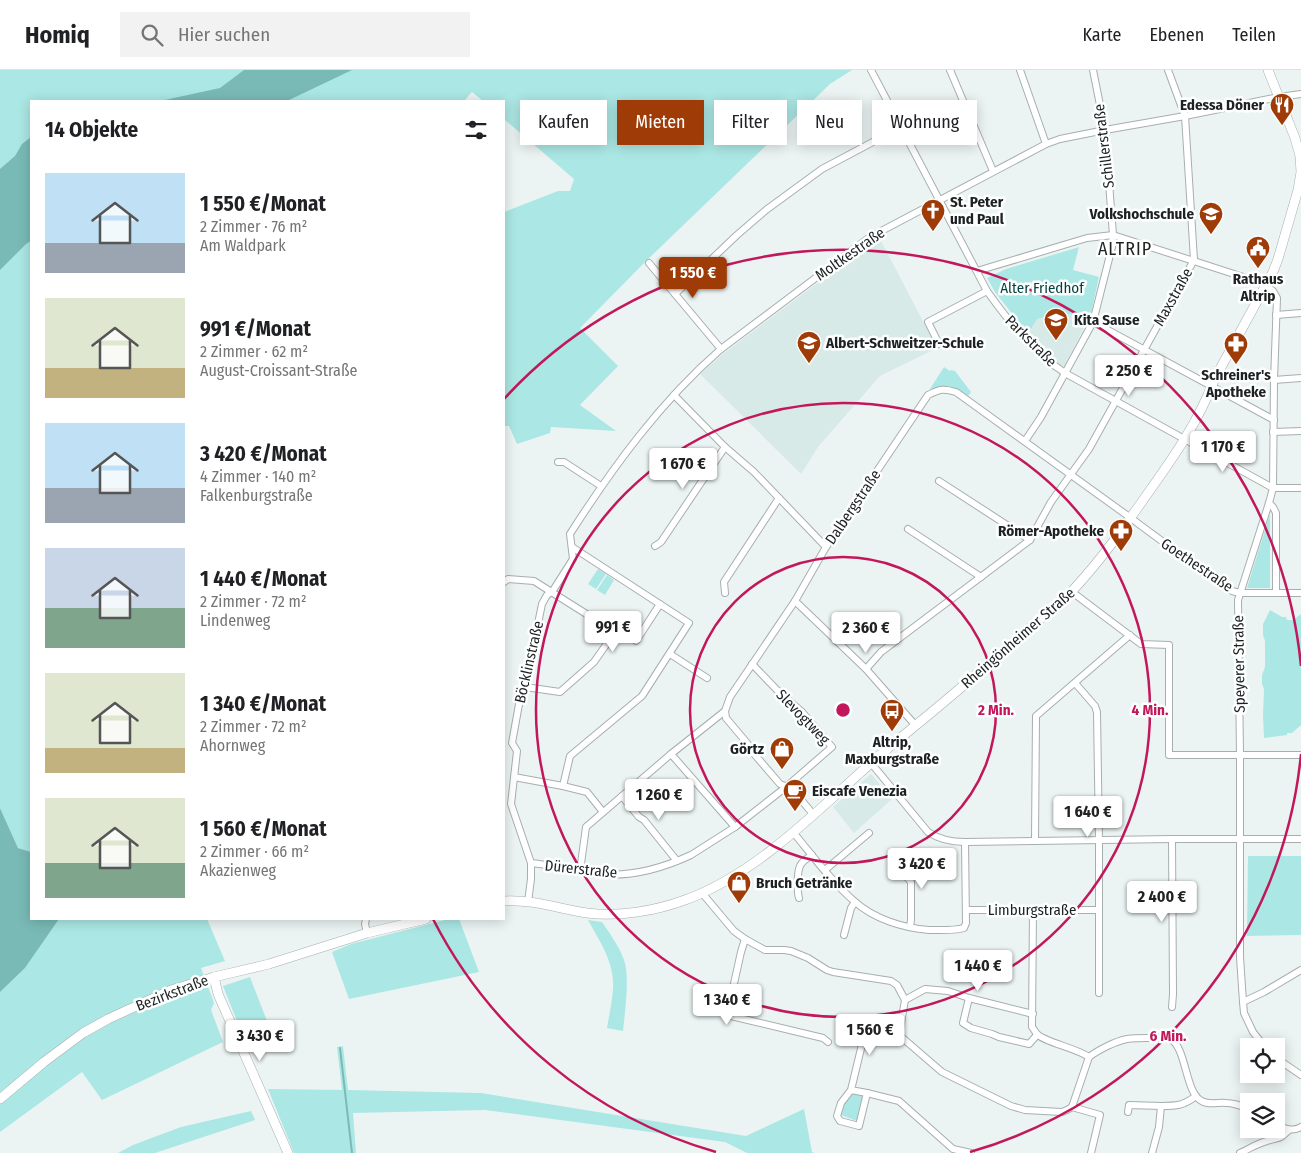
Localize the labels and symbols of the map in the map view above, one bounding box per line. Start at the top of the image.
restaurant icon: Edessa Döner [1269,92,1295,126]
place label: Edessa Döner [1180,96,1265,114]
street label: Schillerstraße [1090,103,1118,189]
place label: St. Peter und Paul [950,193,1005,228]
church icon: St. Peter und Paul [920,198,946,232]
school or university icon: Volkshochschule [1198,201,1224,235]
place label: Volkshochschule [1089,205,1194,223]
street label: Moltkestraße [812,224,888,284]
public building icon: Rathaus Altrip [1245,235,1271,269]
district label: ALTRIP [1098,238,1152,260]
pin: 1 550 € [647,256,739,299]
street label: Maxstraße [1150,265,1196,329]
place label: Rathaus Altrip [1233,270,1284,305]
park label: Alter Friedhof [1000,279,1085,297]
school or university icon: Kita Sause [1043,307,1069,341]
place label: Kita Sause [1074,311,1140,329]
street label: Parkstraße [1002,312,1060,370]
school or university icon: Albert-Schweitzer-Schule [796,330,822,364]
pharmacy icon: Schreiner's Apotheke [1223,331,1249,365]
place label: Albert-Schweitzer-Schule [825,334,984,352]
pin: 2 250 € [1083,354,1175,397]
place label: Schreiner's Apotheke [1201,366,1271,401]
pin: 1 170 € [1177,430,1269,473]
pin: 1 670 € [637,448,729,490]
street label: Dalbergstraße [822,466,884,548]
pharmacy icon: Römer-Apotheke [1108,518,1134,552]
place label: Römer-Apotheke [998,522,1104,540]
street label: Goethestraße [1158,534,1236,596]
street label: Rheingönheimer Straße [958,584,1078,692]
pin: 991 € [578,610,648,653]
pin: 2 360 € [820,612,912,654]
street label: Speyerer Straße [1229,615,1249,713]
street label: Böcklinstraße [511,619,547,705]
street label: Slevogtweg [772,686,834,748]
bus stop icon: Altrip, Maxburgstraße [879,698,905,732]
centre of rings [834,701,852,719]
text: 2 Min. [977,701,1015,719]
text: 4 Min. [1132,701,1169,719]
place label: Altrip, Maxburgstraße [845,733,939,768]
shop icon: Görtz [769,736,795,770]
place label: Görtz [730,740,765,758]
pin: 1 260 € [613,778,705,821]
cafe icon: Eiscafe Venezia [782,778,808,812]
place label: Eiscafe Venezia [812,782,908,800]
pin: 1 640 € [1042,796,1134,838]
pin: 3 420 € [876,848,968,890]
street label: Dürerstraße [544,856,618,882]
shop icon: Bruch Getränke [726,870,752,904]
place label: Bruch Getränke [756,874,853,892]
pin: 2 400 € [1116,880,1208,923]
street label: Limburgstraße [988,901,1076,919]
pin: 1 440 € [932,950,1024,992]
street label: Bezirkstraße [133,971,211,1015]
pin: 1 340 € [681,984,773,1026]
pin: 1 560 € [824,1014,916,1056]
pin: 3 430 € [214,1020,306,1062]
text: 6 Min. [1150,1027,1187,1045]

